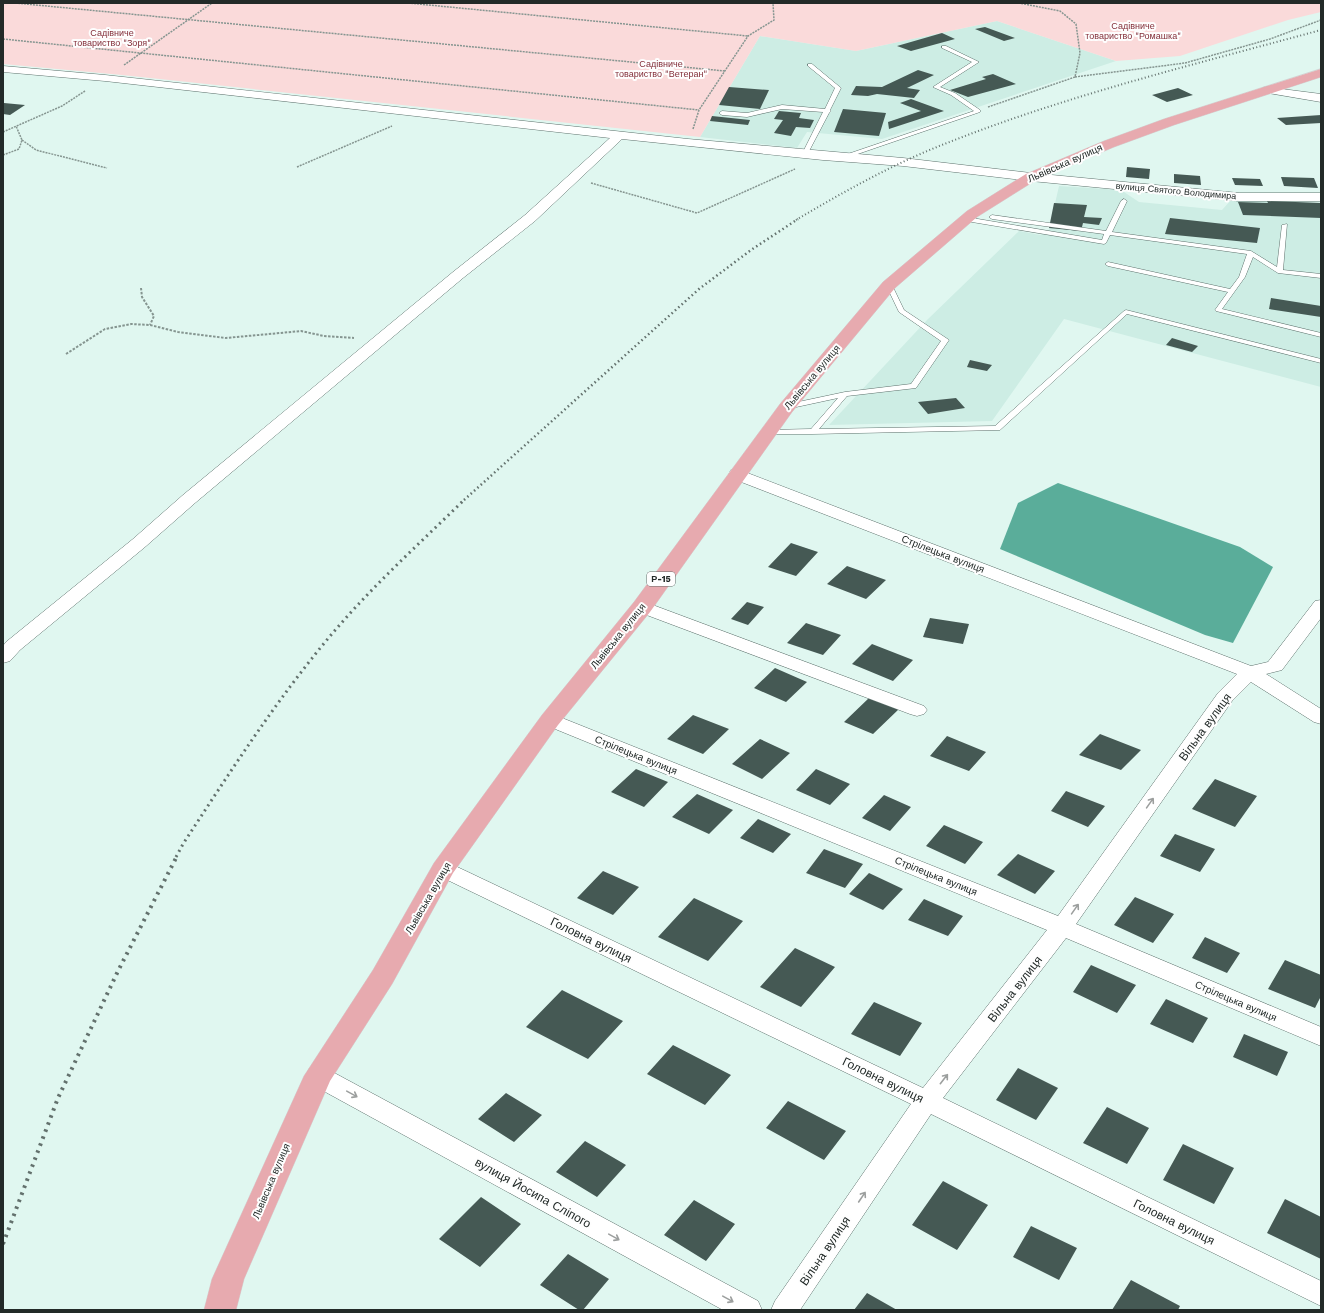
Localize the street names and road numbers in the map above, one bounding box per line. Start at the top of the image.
street label: Львівська вулиця [1026,142,1104,184]
street label: вулиця Святого Володимира [1115,181,1237,201]
street label: Львівська вулиця [782,343,842,411]
street label: Стрілецька вулиця [900,533,986,575]
road number: Р-15 [647,572,675,586]
street label: Львівська вулиця [588,601,648,671]
street label: Вільна вулиця [1176,690,1234,764]
street label: Стрілецька вулиця [593,733,679,777]
street label: Стрілецька вулиця [893,854,979,898]
street label: Львівська вулиця [403,860,453,936]
street label: Головна вулиця [548,914,634,966]
street label: Вільна вулиця [985,953,1045,1025]
street label: Стрілецька вулиця [1193,979,1279,1023]
street label: Головна вулиця [840,1054,926,1106]
street label: Львівська вулиця [250,1142,292,1220]
street label: вулиця Йосипа Сліпого [473,1154,594,1231]
street label: Головна вулиця [1131,1196,1217,1248]
street label: Вільна вулиця [797,1214,853,1288]

